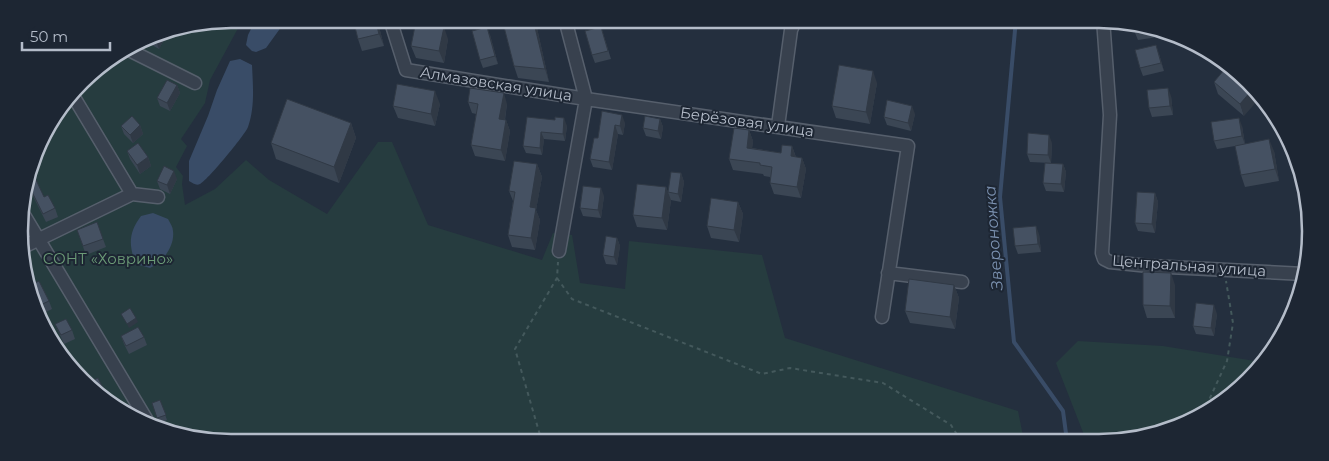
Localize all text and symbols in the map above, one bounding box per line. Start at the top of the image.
scale bar [22,20,110,52]
text: 50 m [30,27,68,46]
street label: Алмазовская улица [419,62,573,105]
street label: Берёзовая улица [679,103,815,140]
water label: Звероножка [980,185,1007,292]
park label: СОНТ «Ховрино» [43,249,173,268]
street label: Центральная улица [1111,251,1267,280]

